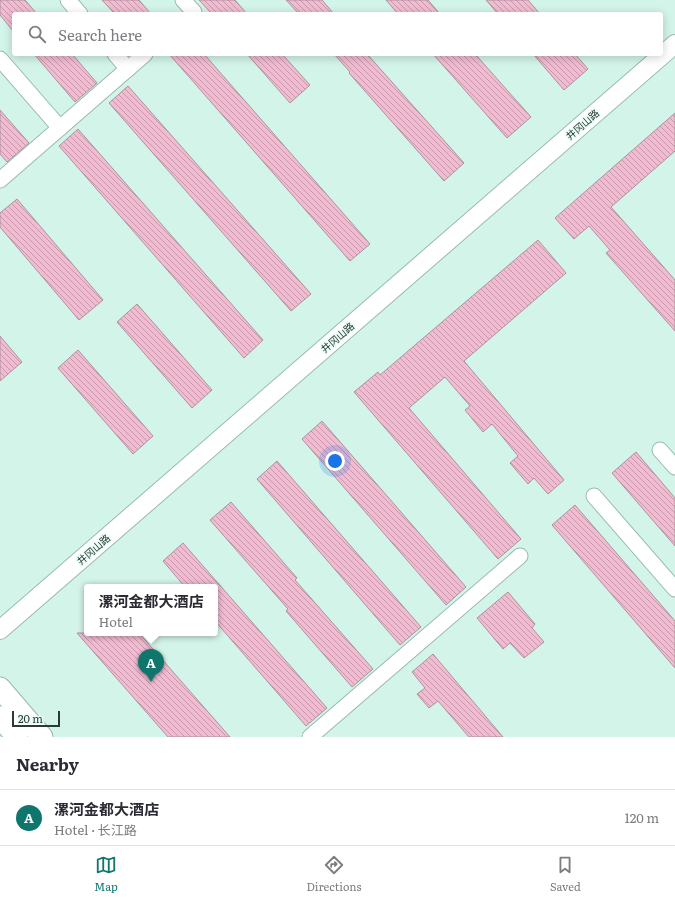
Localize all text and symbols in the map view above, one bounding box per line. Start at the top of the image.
search box [12,12,663,56]
icon: search [26,23,48,45]
text: Search here [58,23,142,46]
street label: 井冈山路 [562,105,602,143]
street label: 井冈山路 [317,318,357,356]
your location [325,451,345,471]
street label: 井冈山路 [73,530,113,568]
popup [84,584,218,636]
text: 漯河金都大酒店 [98,589,204,612]
text: Hotel [98,612,133,631]
pin: A [138,649,164,682]
scale bar [12,709,60,728]
text: 20 m [18,710,43,726]
text: Nearby [16,751,79,776]
text: 漯河金都大酒店 [54,797,159,820]
text: A [24,808,34,827]
text: 120 m [624,808,659,827]
text: Hotel · 长江路 [54,820,137,839]
tab: Map [94,854,118,894]
tab: Directions [306,854,361,894]
tab: Saved [550,854,581,894]

